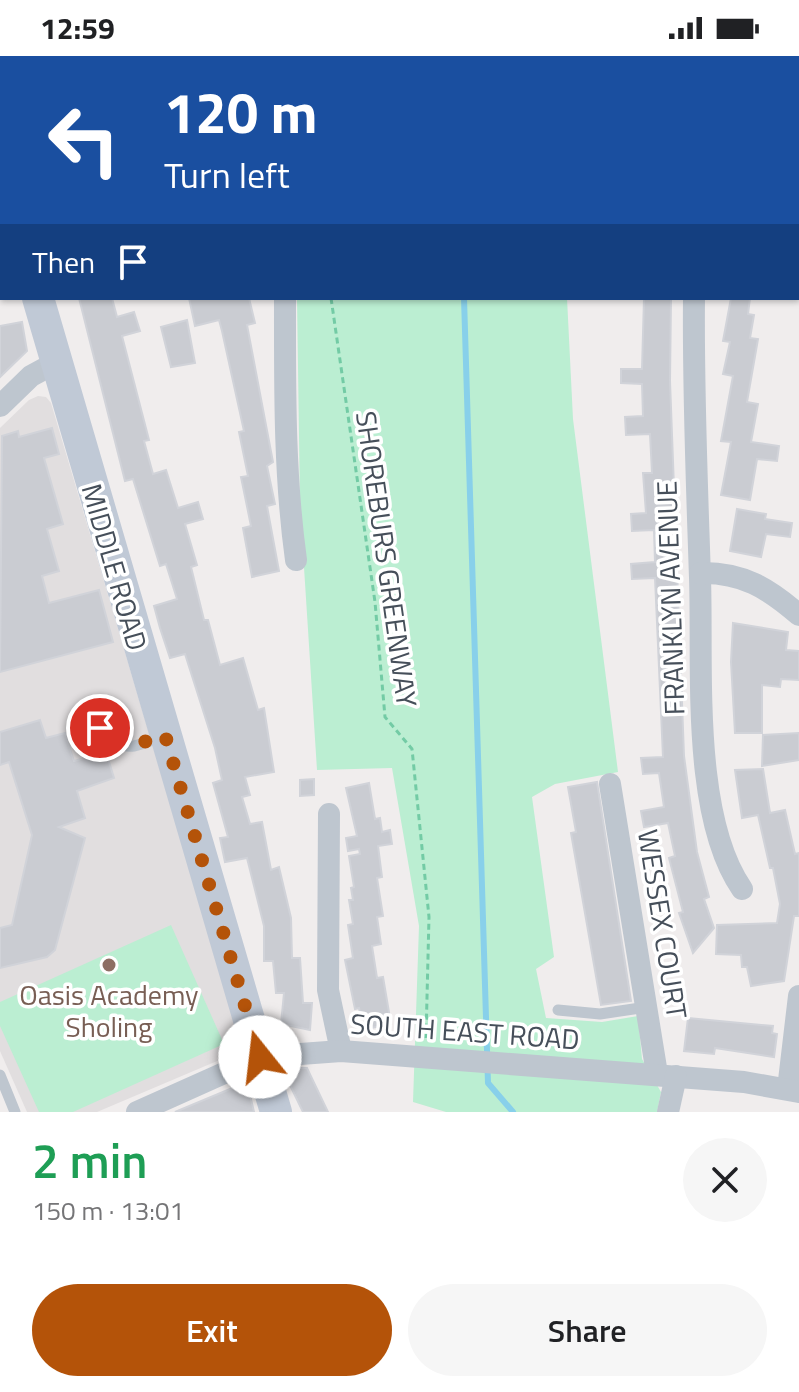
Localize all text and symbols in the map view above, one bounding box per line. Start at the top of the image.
text: 12:59 [40,5,115,51]
text: 120 m [164,70,317,155]
icon: left [32,88,136,192]
text: Turn left [164,147,290,202]
text: Then [32,239,95,285]
icon: arrive [111,240,155,284]
street label: SHOREBURS GREENWAY [345,408,429,710]
street label: MIDDLE ROAD [71,479,159,655]
street label: FRANKLYN AVENUE [644,480,696,716]
pin [66,694,134,762]
icon: arrive [78,706,122,750]
street label: WESSEX COURT [627,826,699,1022]
marker: Oasis Academy Sholing [100,956,118,974]
place label: Oasis Academy Sholing [19,973,199,1048]
street label: SOUTH EAST ROAD [349,1002,581,1060]
position arrow [218,1015,302,1099]
text: 2 min [32,1124,147,1197]
button: close [683,1138,767,1222]
text: 150 m · 13:01 [32,1191,184,1230]
button: Exit [32,1284,392,1376]
button: Share [408,1284,767,1376]

